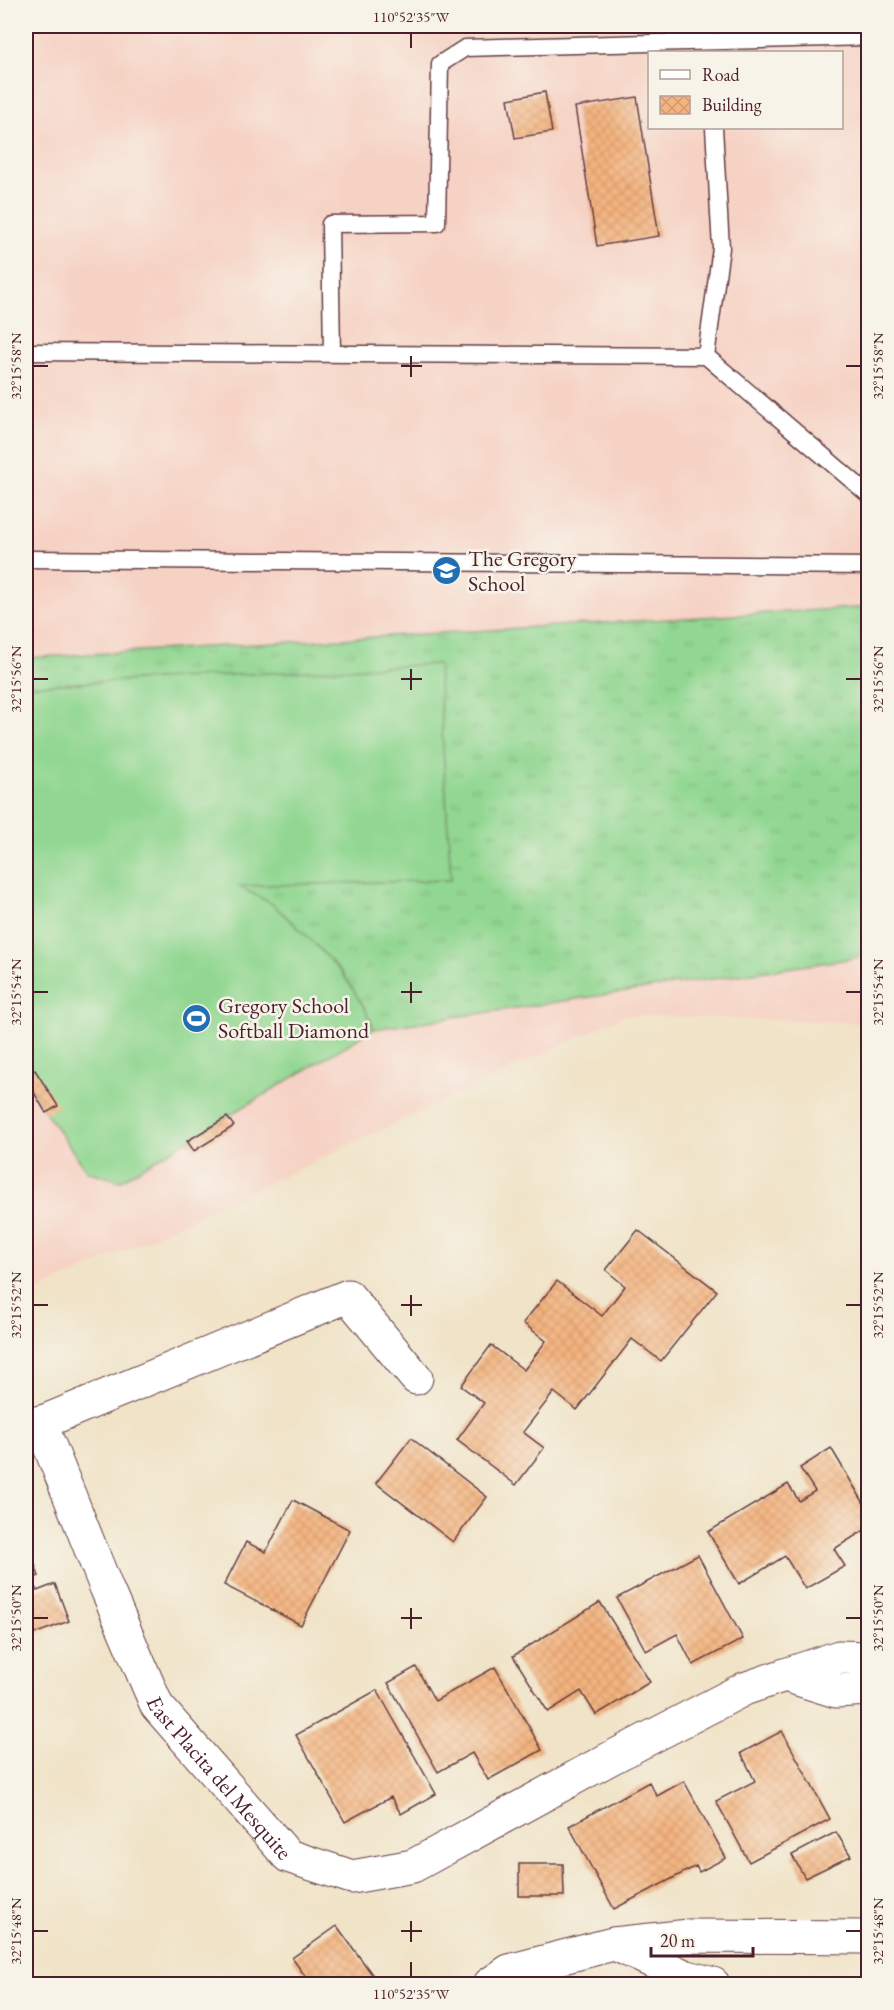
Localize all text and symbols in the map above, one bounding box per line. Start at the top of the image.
text: 110°52'35"W [373,7,449,26]
legend [648,51,843,129]
text: Road [702,63,741,86]
text: Building [702,93,762,116]
text: 32°15'58"N [6,332,25,400]
text: 32°15'58"N [868,332,887,400]
place label: The Gregory School [468,544,577,598]
school or university icon: The Gregory School [431,555,463,587]
text: 32°15'56"N [6,645,25,713]
text: 32°15'56"N [868,645,887,713]
text: 32°15'54"N [6,958,25,1026]
text: 32°15'54"N [868,958,887,1026]
place label: Gregory School Softball Diamond [218,991,370,1045]
sports icon: Gregory School Softball Diamond [181,1002,213,1034]
text: 32°15'52"N [6,1271,25,1339]
text: 32°15'52"N [868,1271,887,1339]
text: 32°15'50"N [6,1584,25,1652]
text: 32°15'50"N [868,1584,887,1652]
street label: East Placita del Mesquite [140,1692,299,1866]
text: 32°15'48"N [6,1897,25,1965]
text: 32°15'48"N [868,1897,887,1965]
scale bar [651,1920,753,1958]
text: 20 m [660,1929,695,1952]
text: 110°52'35"W [373,1984,449,2003]

